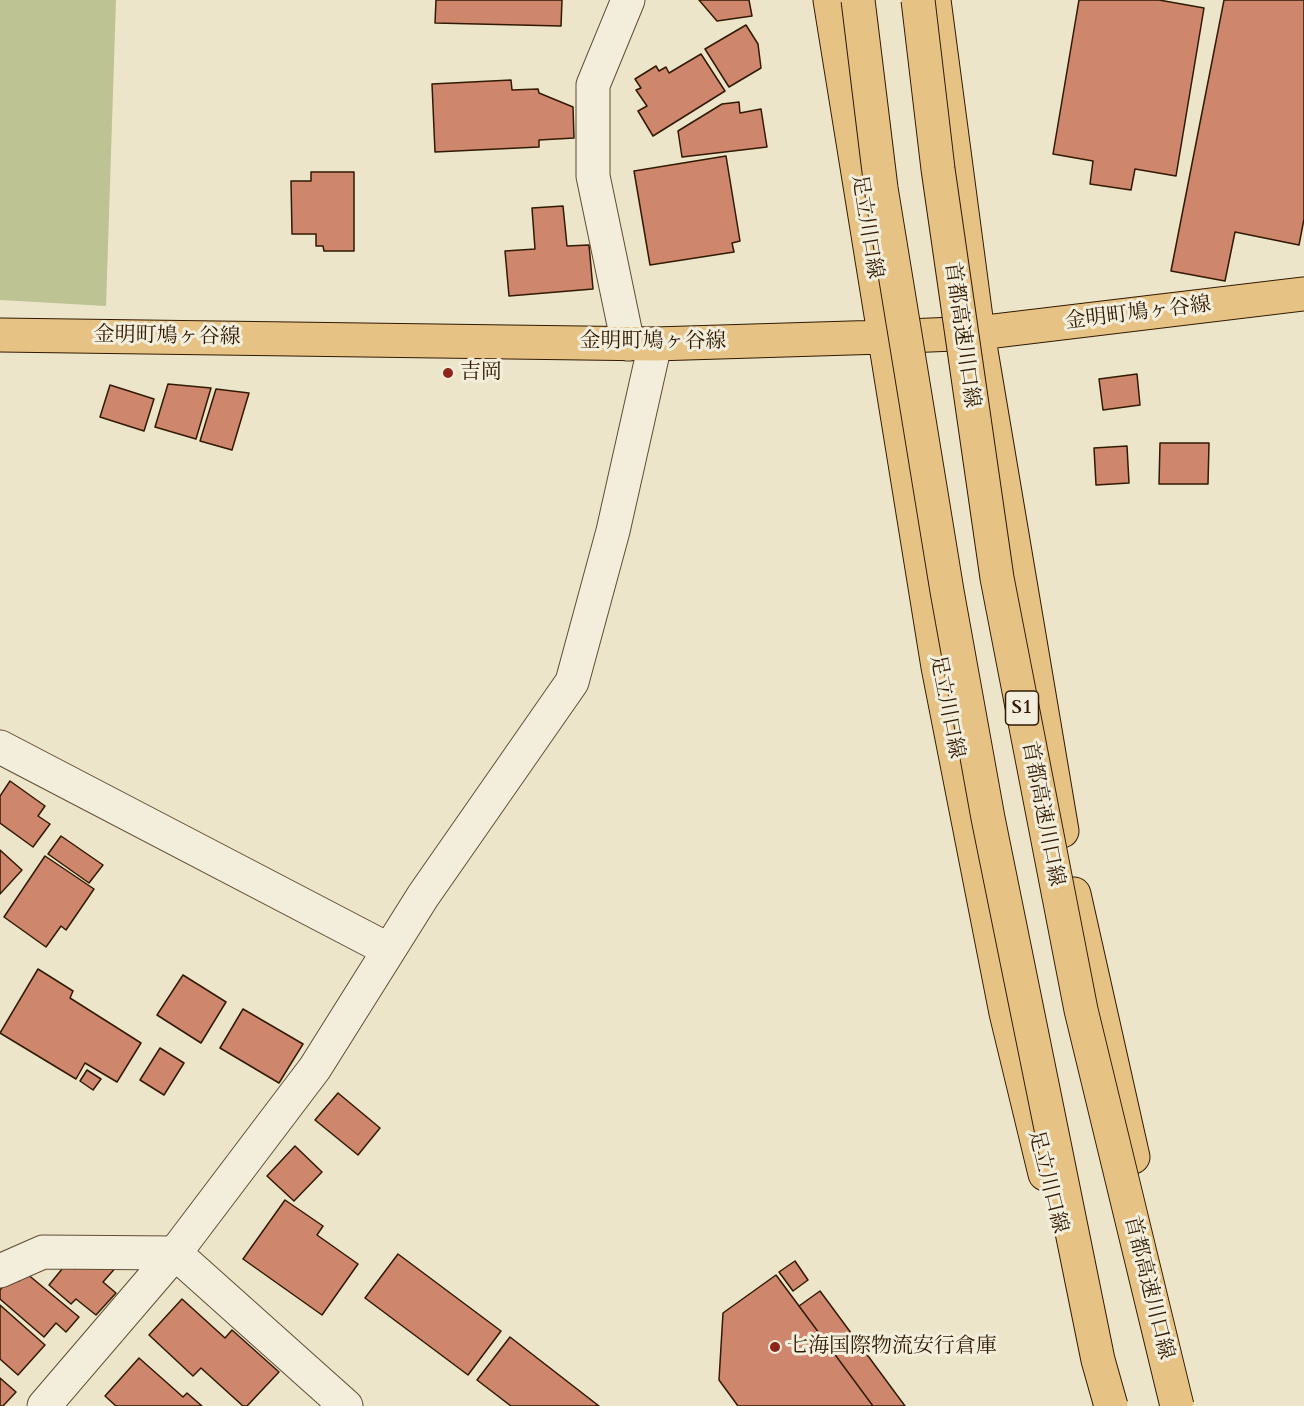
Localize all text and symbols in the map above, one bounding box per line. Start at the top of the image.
street label: 足立川口線 [845,173,887,281]
street label: 首都高速川口線 [938,260,984,410]
street label: 金明町鳩ヶ谷線 [1064,293,1212,335]
street label: 金明町鳩ヶ谷線 [93,323,241,351]
street label: 金明町鳩ヶ谷線 [580,329,726,355]
place label: 吉岡 [460,360,502,386]
marker: 吉岡 [441,366,455,380]
street label: 足立川口線 [924,653,968,761]
road number: S1 [1006,691,1038,725]
street label: 首都高速川口線 [1016,739,1068,889]
street label: 足立川口線 [1022,1128,1072,1236]
street label: 首都高速川口線 [1118,1214,1178,1362]
place label: 七海国際物流安行倉庫 [787,1334,997,1360]
marker: 七海国際物流安行倉庫 [768,1340,782,1354]

